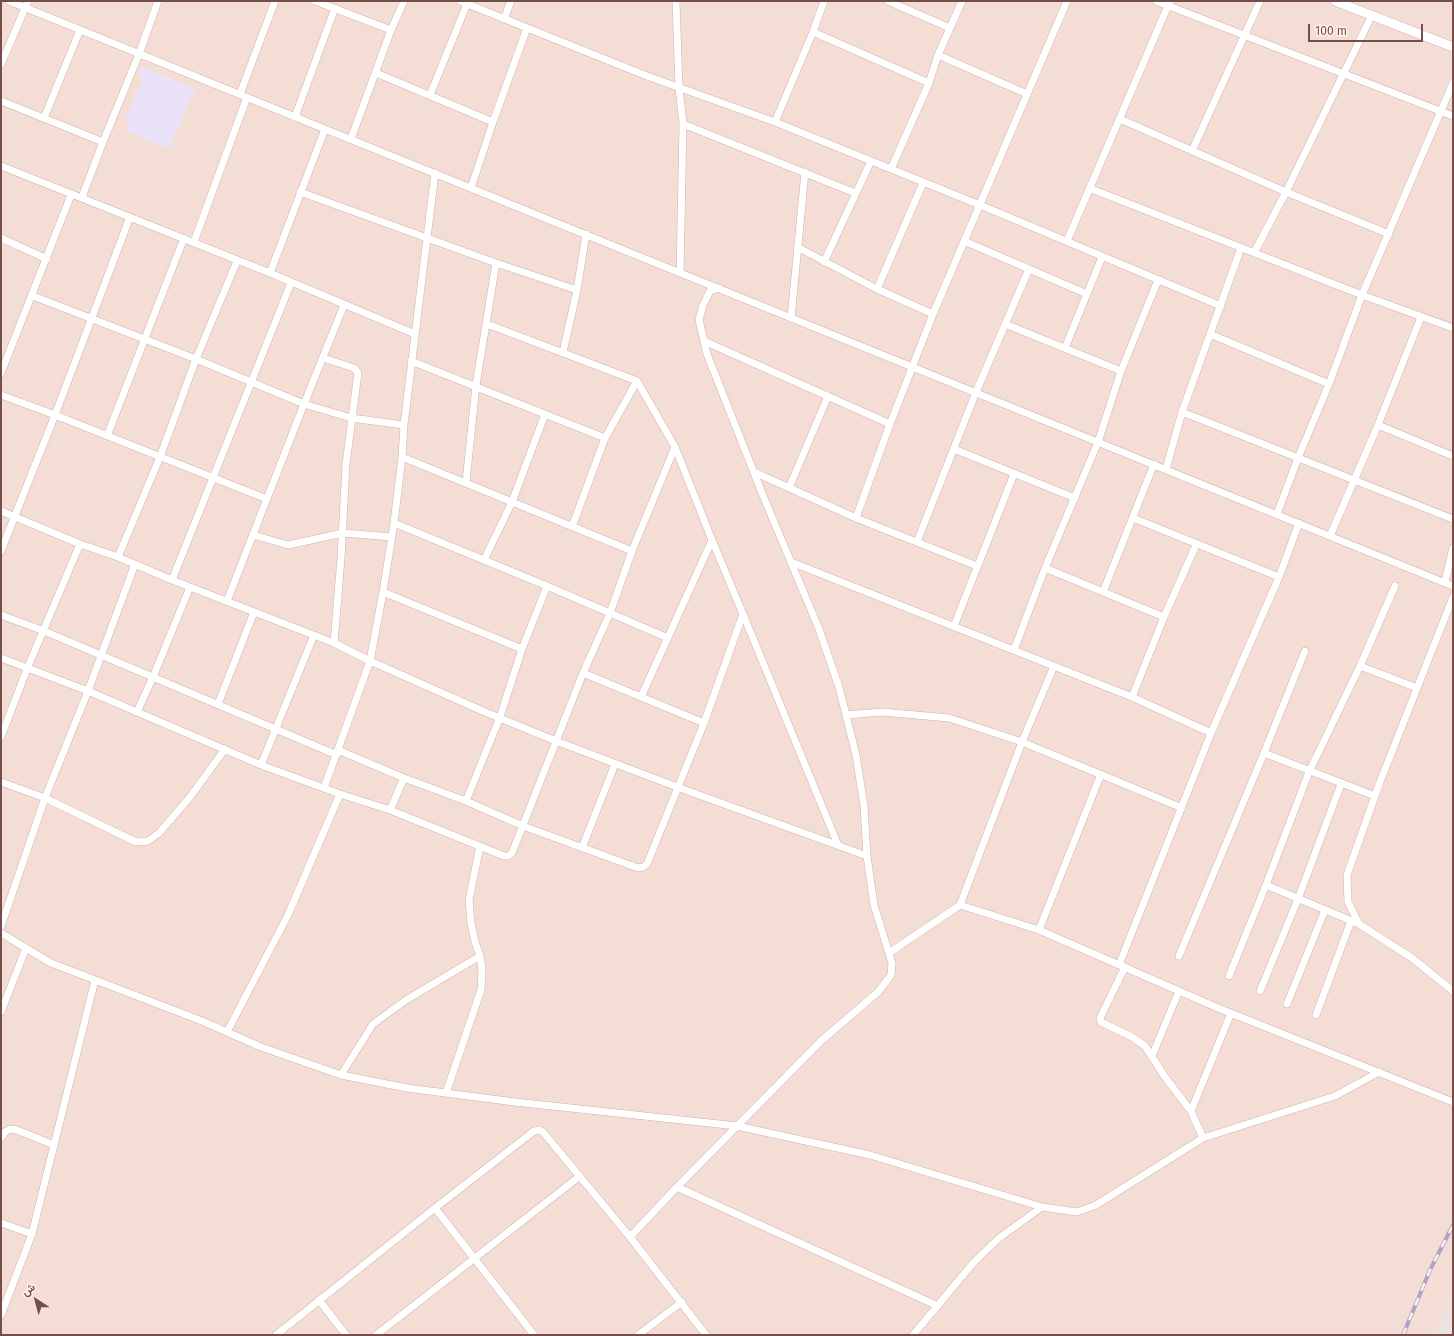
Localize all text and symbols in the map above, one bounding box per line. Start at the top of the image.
scale bar [1310,16,1425,42]
text: 100 m [1315,24,1347,38]
north arrow [16,1280,56,1320]
text: ش [19,1281,38,1299]

